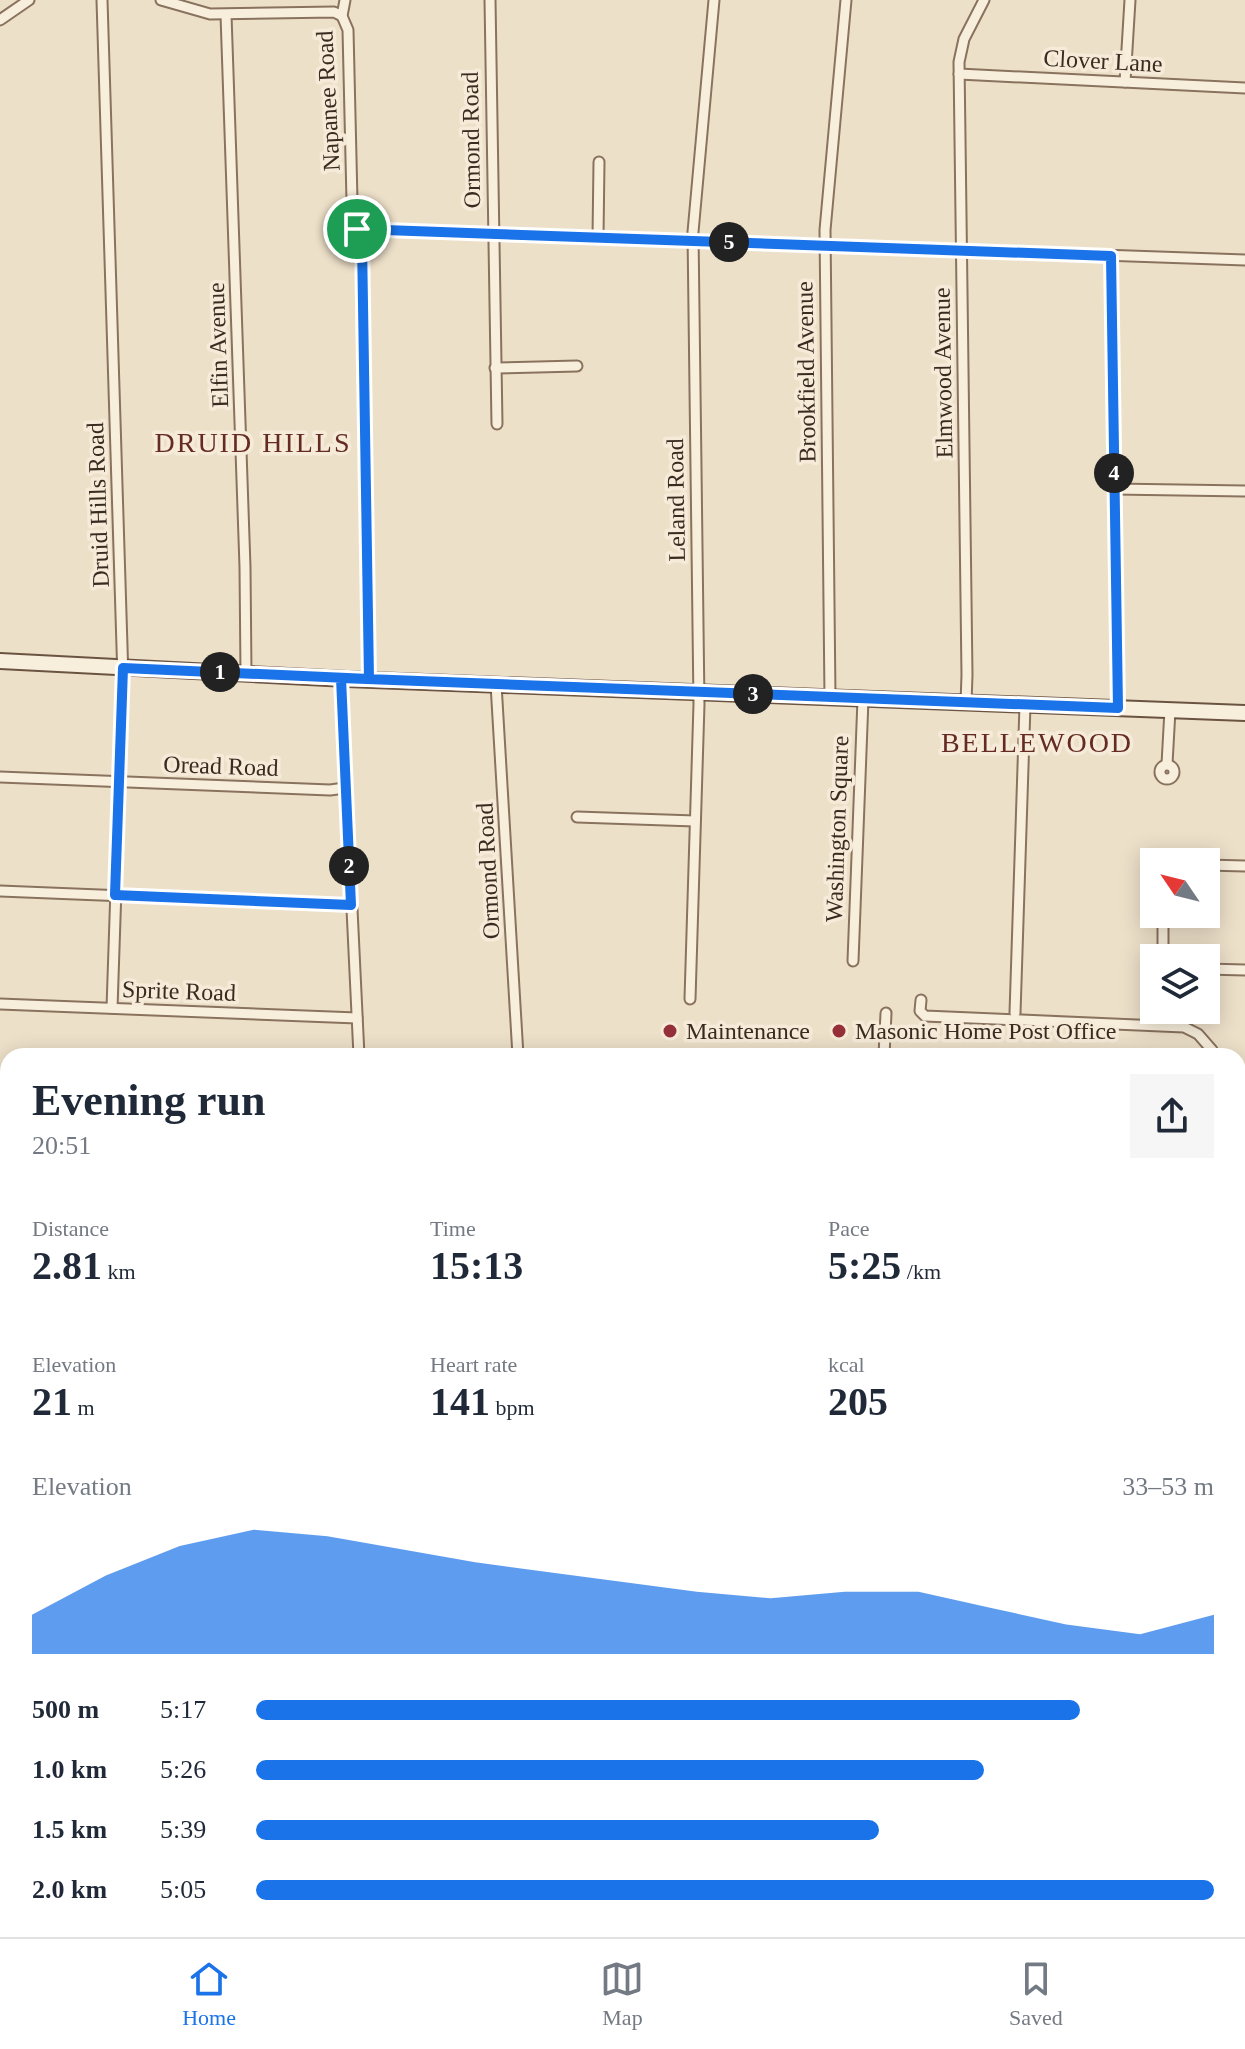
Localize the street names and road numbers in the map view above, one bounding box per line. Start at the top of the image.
street label: Napanee Road [311,30,345,172]
street label: Clover Lane [1043,45,1163,77]
street label: Ormond Road [457,71,485,209]
street label: Brookfield Avenue [791,281,821,463]
street label: Elfin Avenue [203,282,233,408]
street label: Elmwood Avenue [929,287,957,459]
street label: Druid Hills Road [82,422,114,588]
street label: Leland Road [662,438,690,562]
street label: Washington Square [821,735,853,923]
street label: Oread Road [163,751,279,781]
street label: Ormond Road [471,802,505,940]
street label: Sprite Road [122,976,236,1006]

